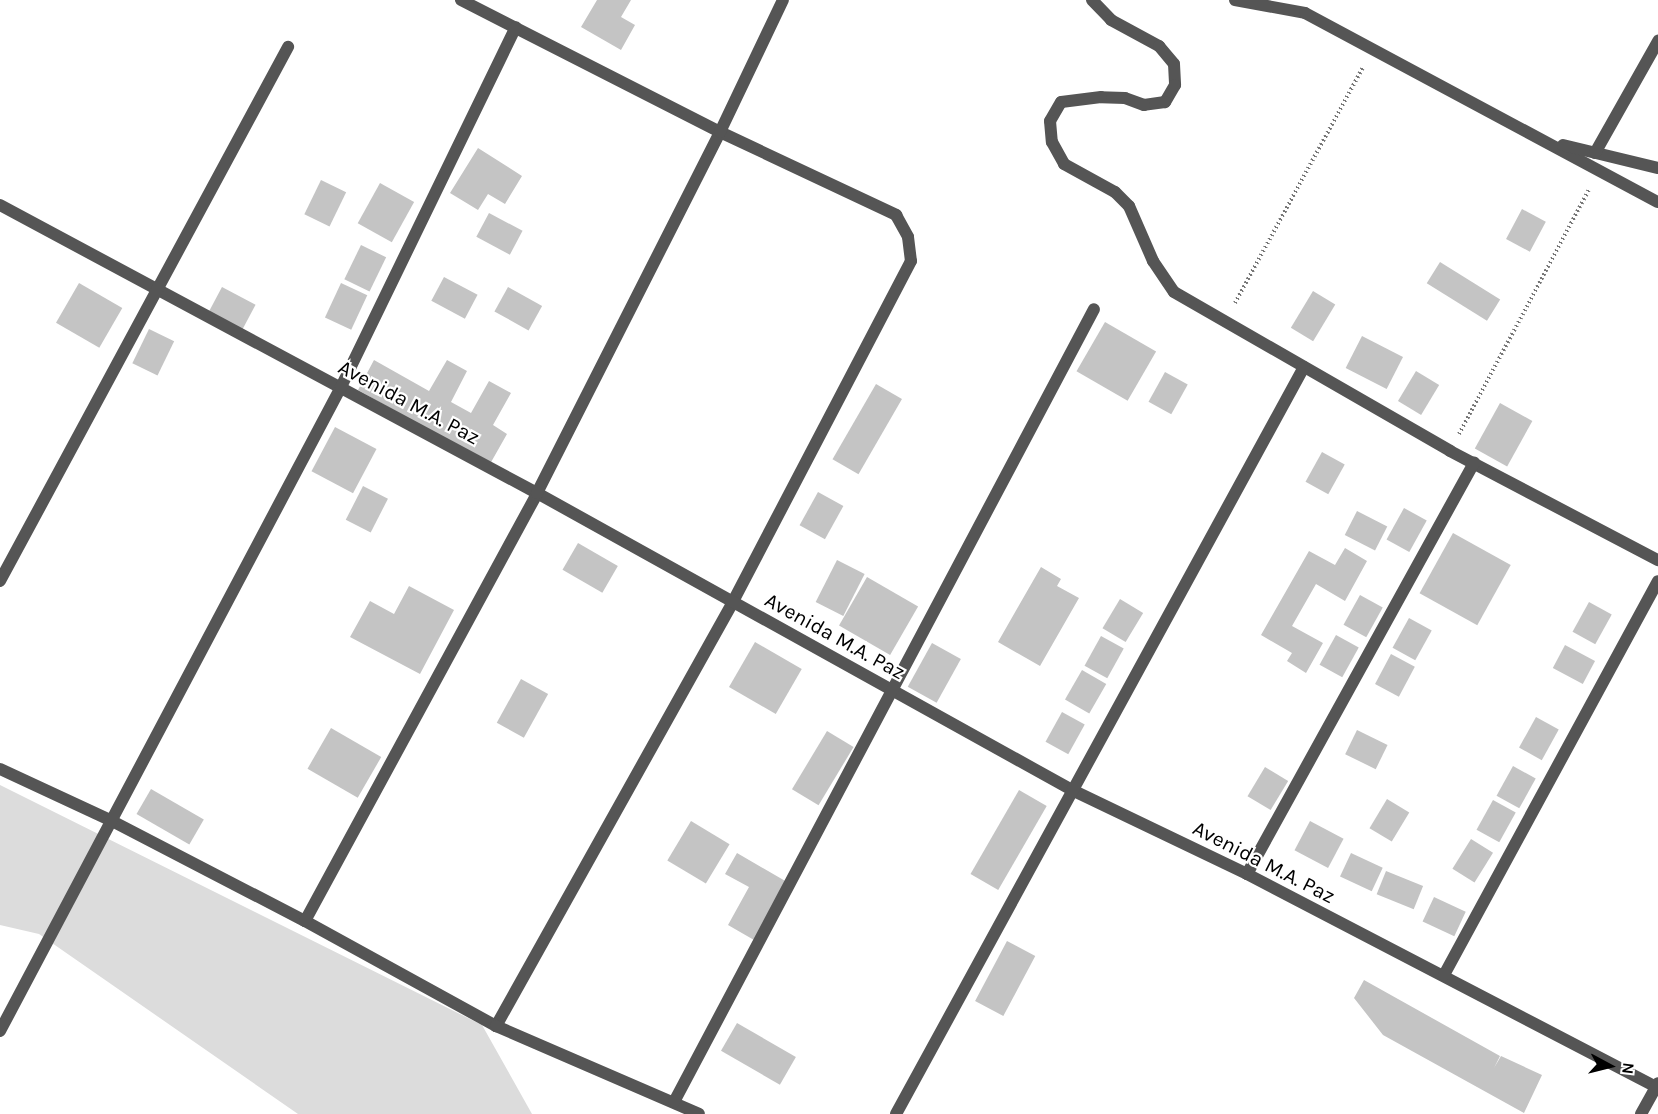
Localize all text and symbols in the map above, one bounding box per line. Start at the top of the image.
street label: Avenida M.A. Paz [334,354,484,450]
street label: Avenida M.A. Paz [761,587,909,685]
street label: Avenida M.A. Paz [1189,815,1339,909]
north arrow [1580,1036,1640,1096]
text: N [1618,1061,1638,1075]

